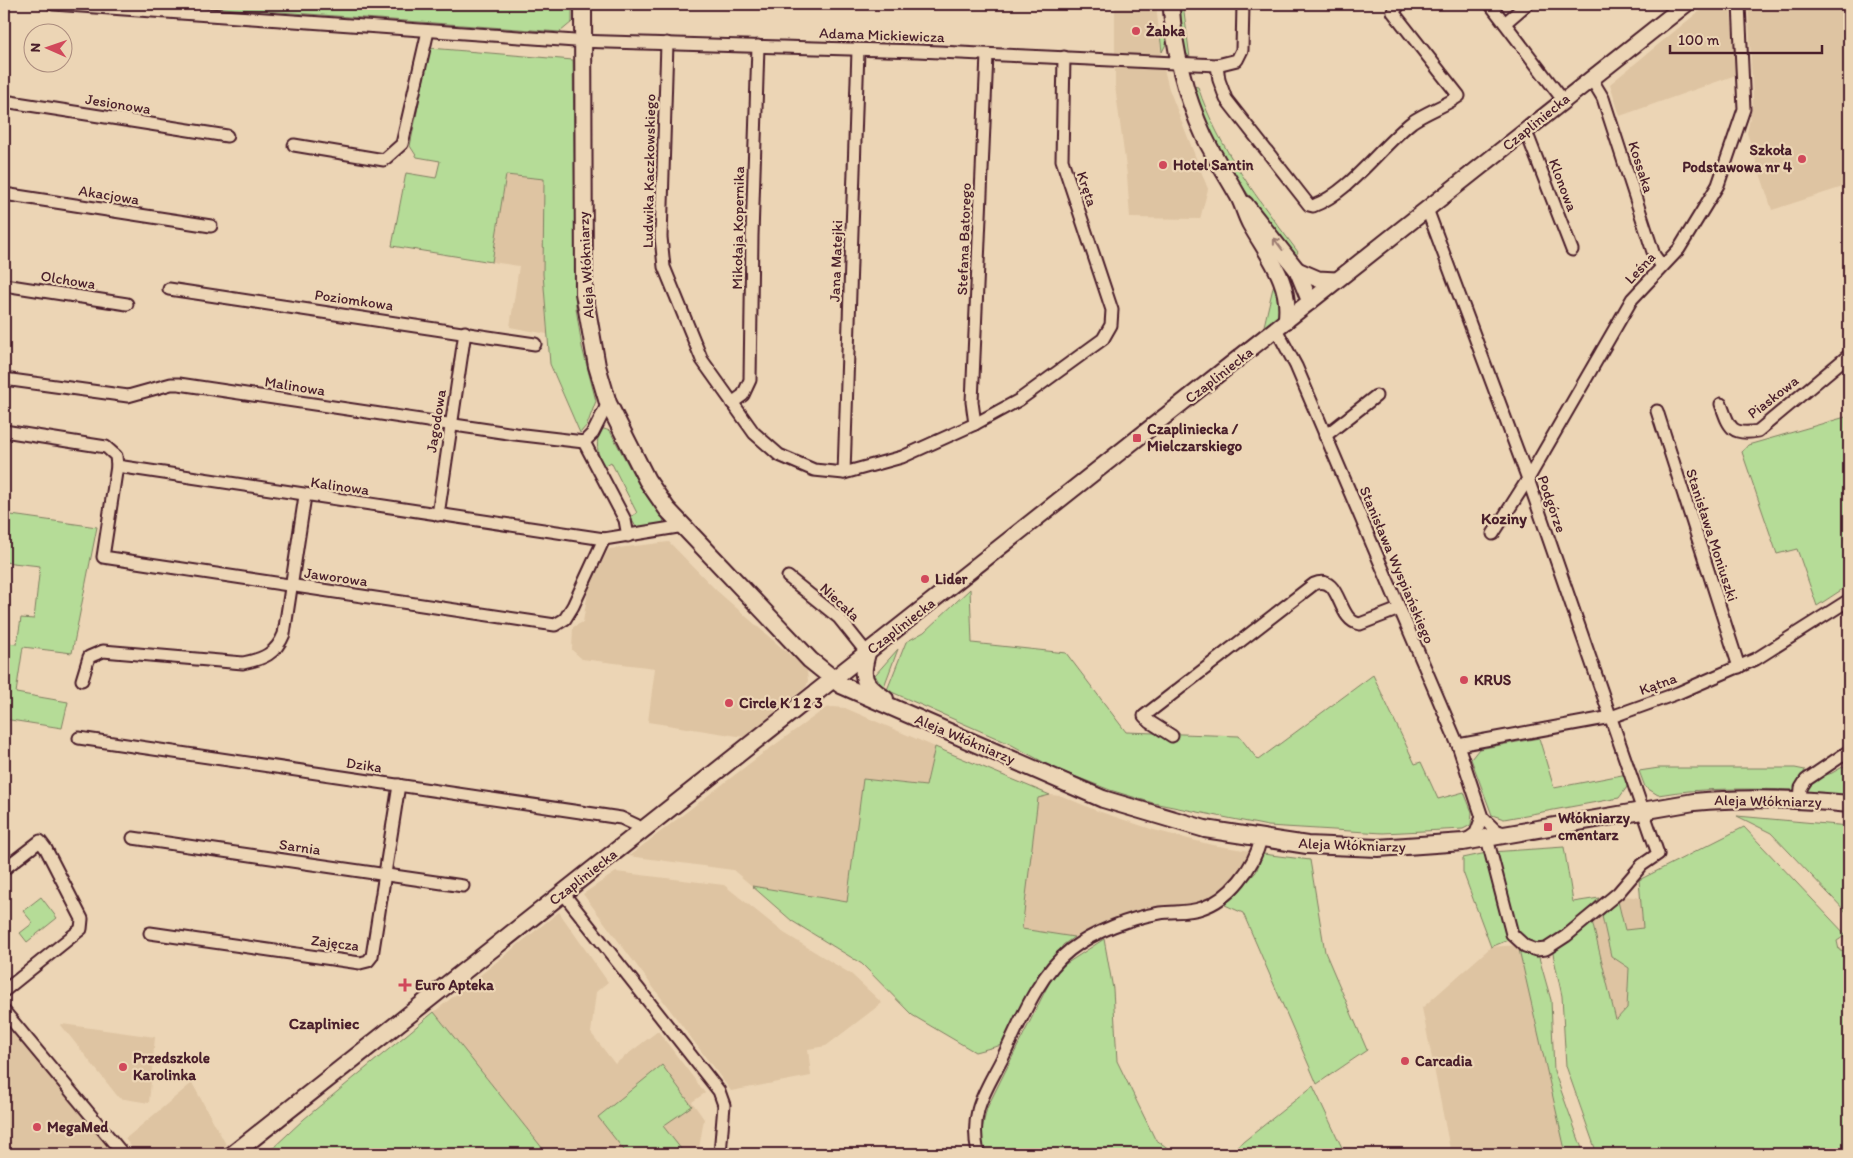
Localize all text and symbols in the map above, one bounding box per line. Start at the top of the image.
north arrow [22,22,72,72]
place label: Żabka [1146,22,1186,40]
scale bar [1670,22,1823,54]
street label: Adama Mickiewicza [819,24,945,46]
marker: Żabka [1130,25,1142,37]
text: 100 m [1678,31,1720,49]
text: N [27,43,44,53]
street label: Czapliniecka [1499,89,1574,155]
street label: Jesionowa [84,90,153,118]
street label: Ludwika Kaczkowskiego [639,94,659,248]
street label: Kossaka [1624,139,1658,195]
place label: Szkoła Podstawowa nr 4 [1682,141,1793,176]
marker: Szkoła Podstawowa nr 4 [1796,153,1808,165]
place label: Hotel Santin [1173,156,1255,174]
street label: Klonowa [1545,156,1581,214]
marker: Hotel Santin [1157,159,1169,171]
street label: Mikołaja Kopernika [728,166,748,290]
street label: Kręta [1073,169,1101,209]
street label: Akacjowa [77,181,141,209]
street label: Stefana Batorego [953,182,975,296]
street label: Aleja Włókniarzy [574,211,598,319]
street label: Jana Matejki [826,220,846,302]
one-way arrow [1273,237,1283,251]
street label: Leśna [1621,248,1660,288]
street label: Olchowa [39,267,97,293]
street label: Poziomkowa [314,286,395,315]
street label: Czapliniecka [1181,343,1257,407]
street label: Piaskowa [1744,371,1802,422]
street label: Malinowa [263,372,327,400]
street label: Jagodowa [422,388,450,454]
place label: Czapliniecka / Mielczarskiego [1147,420,1243,456]
marker: Czapliniecka / Mielczarskiego [1131,432,1143,444]
street label: Stanisława Moniuszki [1682,466,1742,604]
street label: Kalinowa [309,473,371,499]
street label: Podgórze [1534,473,1570,535]
street label: Stanisława Wyspiańskiego [1356,484,1438,646]
district label: Koziny [1481,509,1527,529]
street label: Jaworowa [303,564,369,590]
place label: Lider [935,570,968,588]
marker: Lider [919,573,931,585]
street label: Niecała [816,579,864,625]
street label: Czapliniecka [863,594,939,658]
street label: Kątna [1637,669,1679,699]
place label: KRUS [1474,671,1512,689]
marker: KRUS [1458,674,1470,686]
place label: Circle K 1 2 3 [739,694,823,712]
marker: Circle K 1 2 3 [723,697,735,709]
street label: Aleja Włókniarzy [912,710,1018,768]
street label: Dzika [345,754,384,776]
street label: Aleja Włókniarzy [1714,791,1822,811]
place label: Włókniarzy cmentarz [1558,809,1631,844]
marker: Włókniarzy cmentarz [1542,821,1554,833]
street label: Aleja Włókniarzy [1298,834,1406,856]
street label: Sarnia [278,835,322,859]
street label: Czapliniecka [545,845,621,909]
street label: Zajęcza [310,931,361,955]
place label: Euro Apteka [415,976,494,995]
marker: Euro Apteka [399,979,411,991]
district label: Czapliniec [289,1014,360,1034]
place label: Przedszkole Karolinka [133,1049,210,1084]
place label: Carcadia [1415,1052,1473,1070]
marker: Carcadia [1399,1055,1411,1067]
marker: Przedszkole Karolinka [117,1061,129,1073]
place label: MegaMed [47,1118,109,1137]
marker: MegaMed [31,1121,43,1133]

